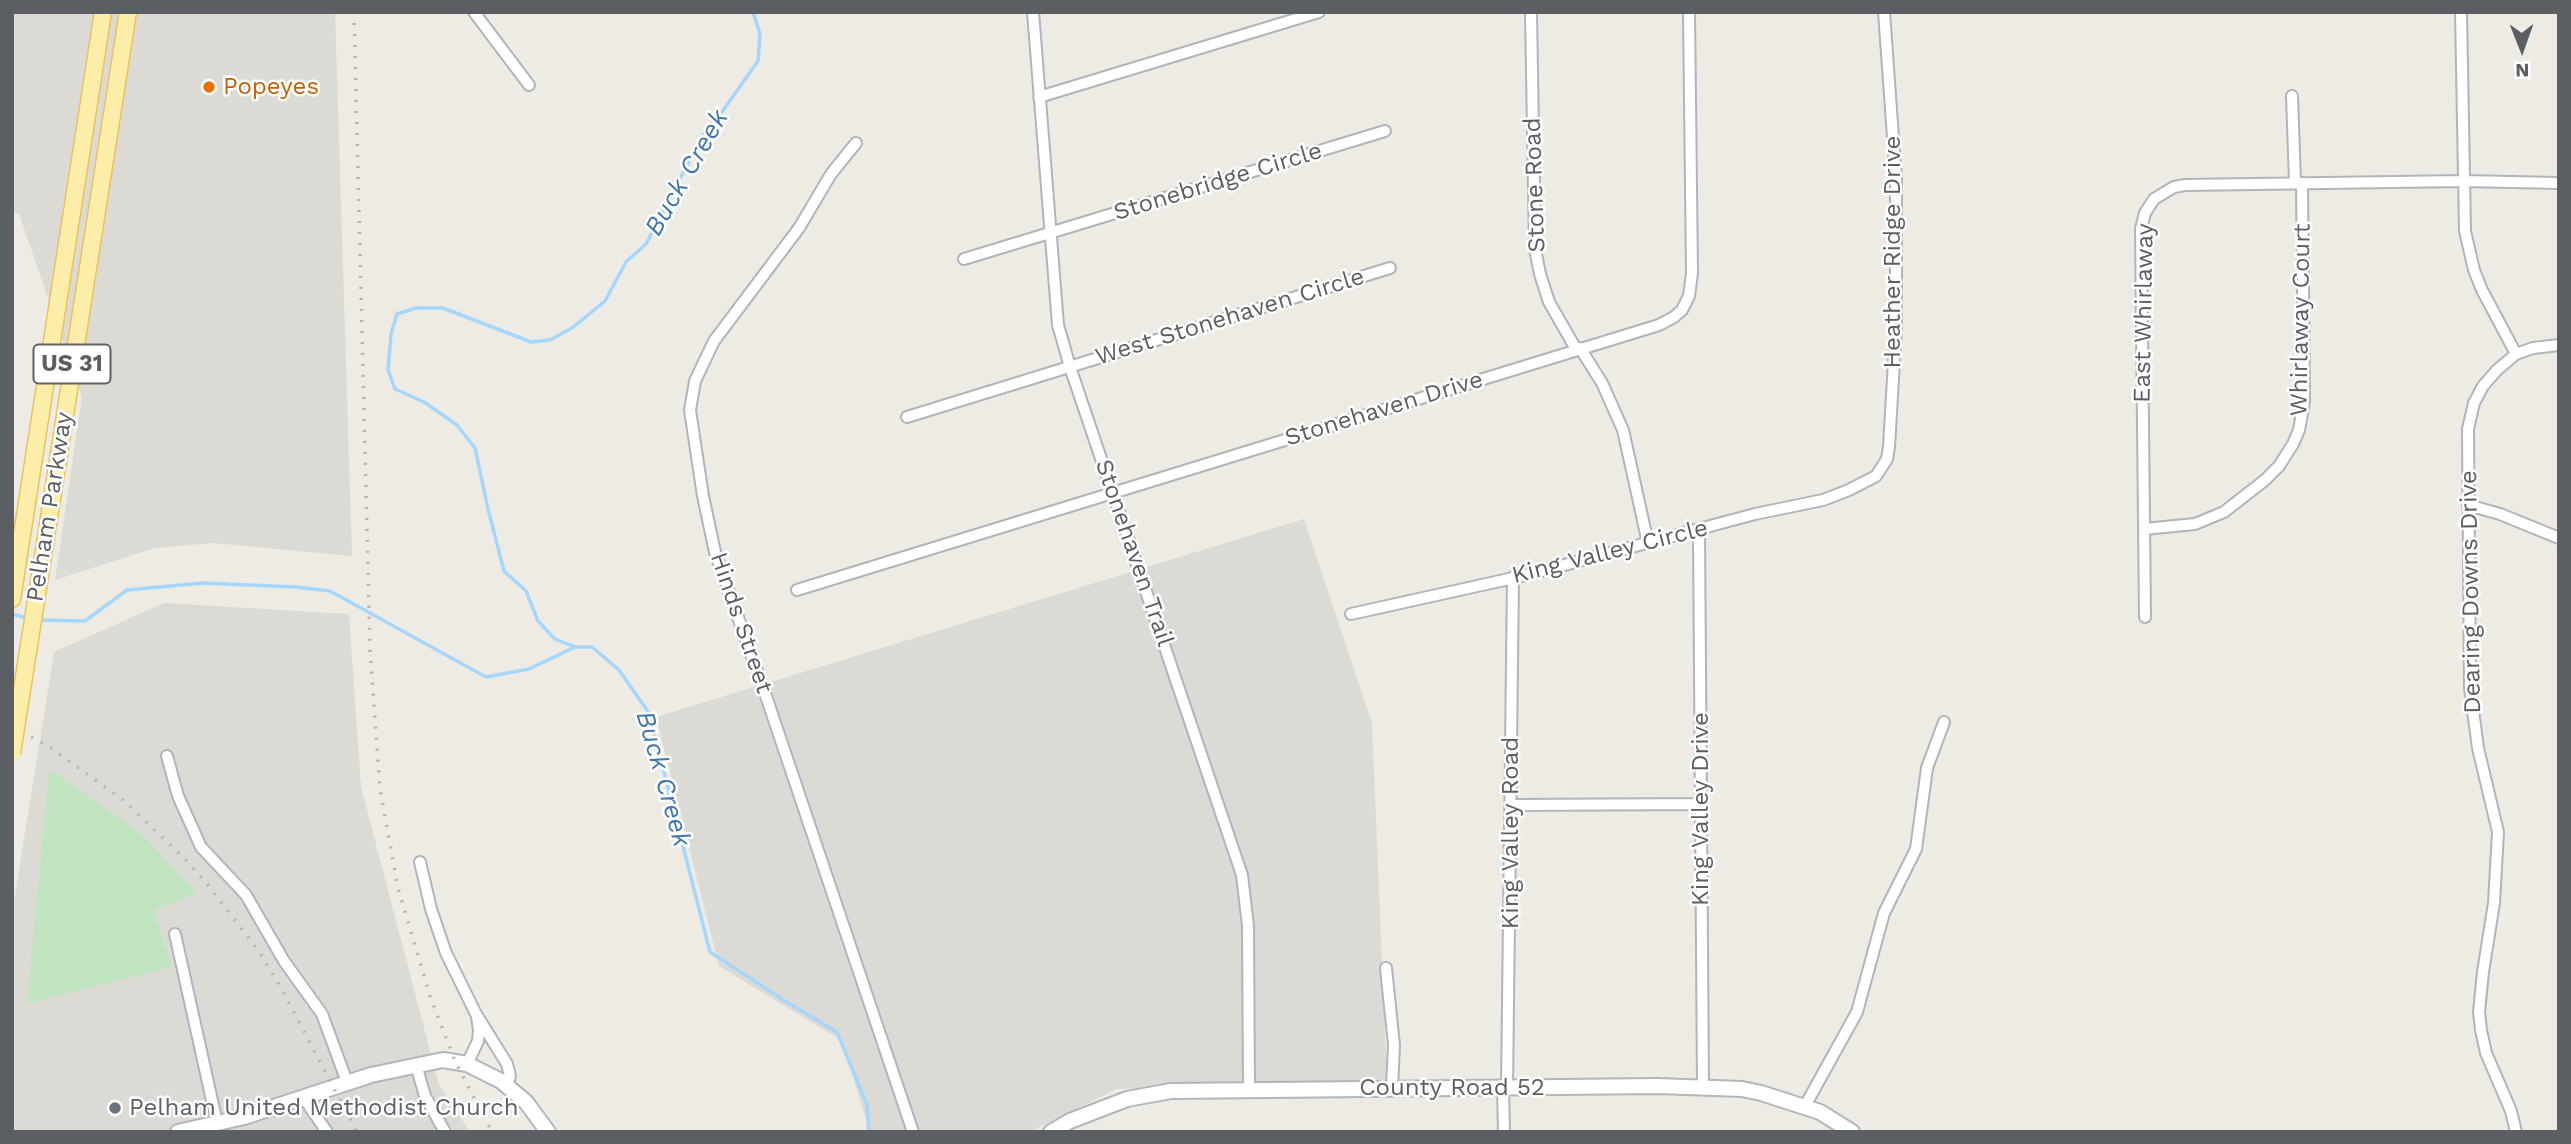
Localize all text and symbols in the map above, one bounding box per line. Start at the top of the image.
north arrow [2487,14,2557,84]
text: N [2515,59,2530,82]
place label: Popeyes [223,73,319,101]
marker: Popeyes [201,79,217,95]
water label: Buck Creek [638,104,736,242]
street label: Stone Road [1518,117,1552,253]
street label: Heather Ridge Drive [1879,136,1907,368]
street label: Stonebridge Circle [1110,137,1326,227]
street label: East Whirlaway [2128,223,2160,403]
street label: Whirlaway Court [2285,223,2317,417]
street label: West Stonehaven Circle [1092,262,1368,372]
road number: US 31 [34,344,110,384]
street label: Stonehaven Drive [1281,365,1487,453]
street label: Pelham Parkway [21,410,79,604]
street label: Stonehaven Trail [1089,456,1179,650]
street label: Dearing Downs Drive [2454,470,2488,714]
street label: King Valley Circle [1509,514,1711,590]
street label: Hinds Street [703,549,779,697]
water label: Buck Creek [629,707,697,851]
street label: King Valley Drive [1687,712,1715,906]
street label: King Valley Road [1497,737,1525,929]
street label: County Road 52 [1359,1074,1545,1102]
place label: Pelham United Methodist Church [129,1094,519,1122]
marker: Pelham United Methodist Church [107,1100,123,1116]

